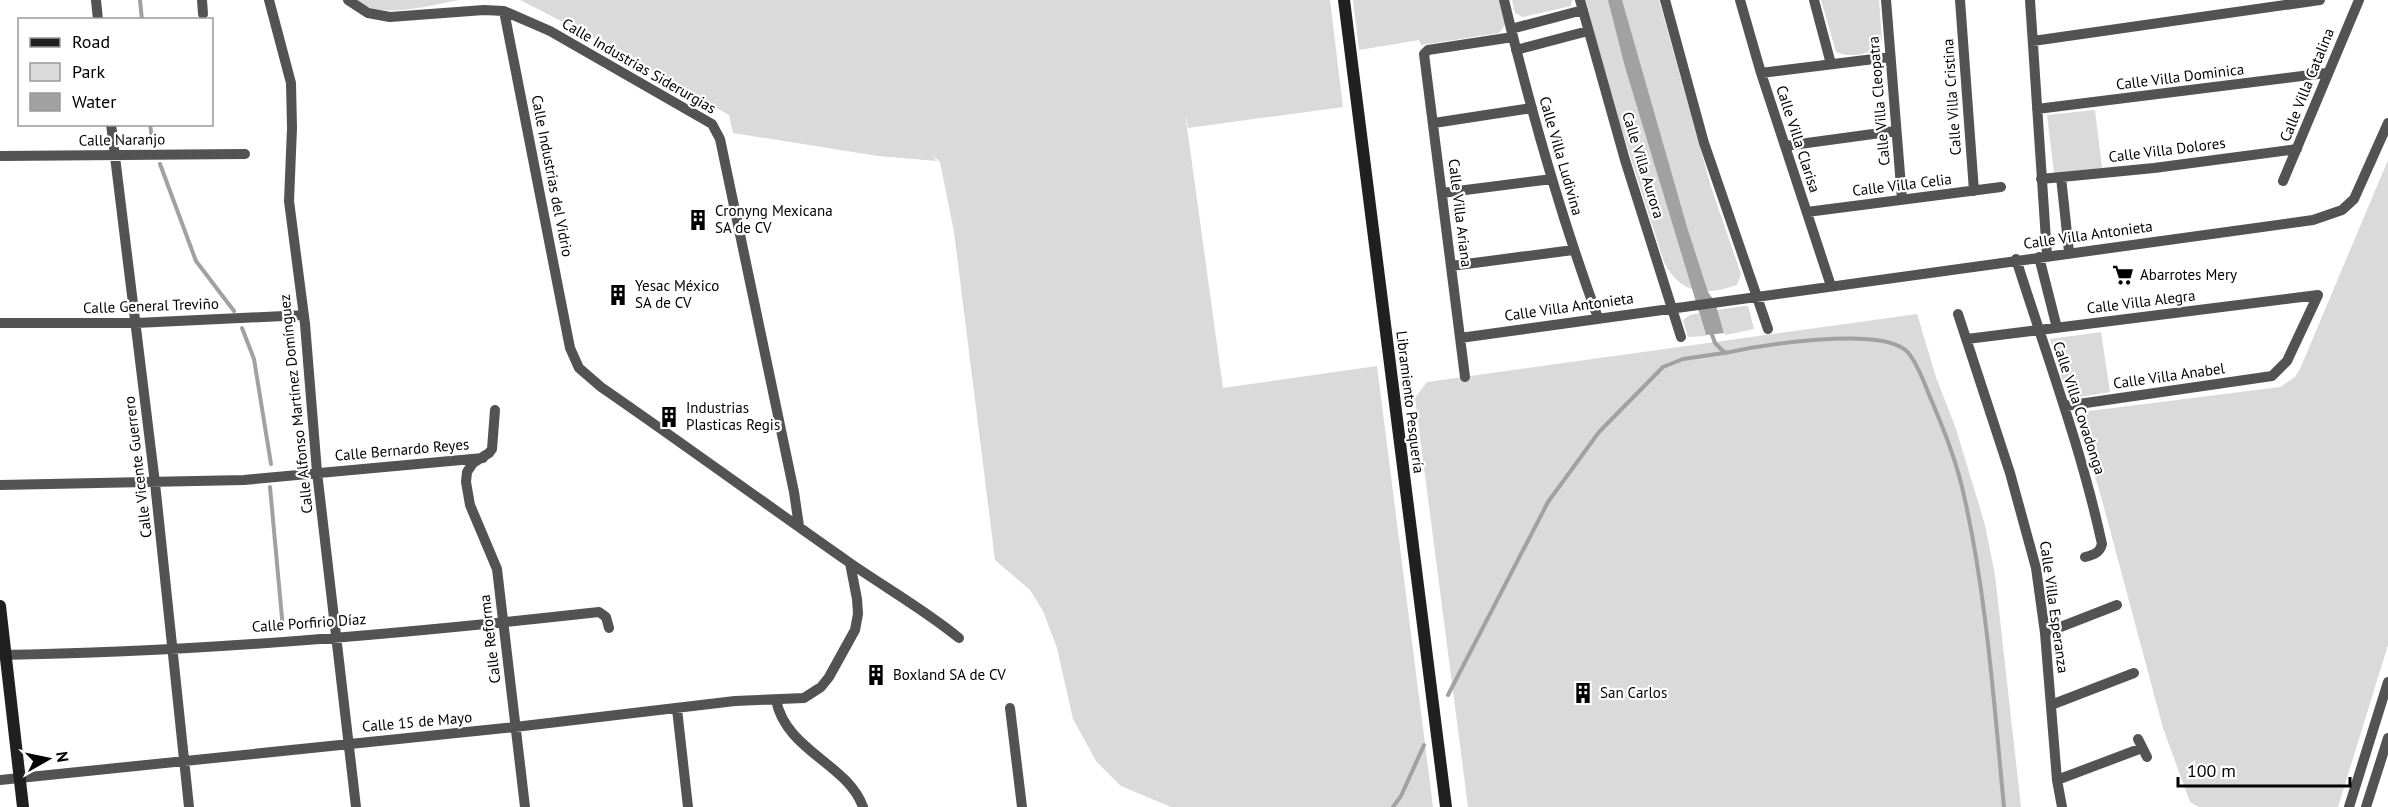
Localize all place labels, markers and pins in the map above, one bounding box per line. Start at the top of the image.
place label: Cronyng Mexicana SA de CV [715,201,833,237]
building icon: Cronyng Mexicana SA de CV [686,208,710,232]
supermarket icon: Abarrotes Mery [2111,263,2135,287]
place label: Abarrotes Mery [2140,265,2237,284]
place label: Yesac México SA de CV [635,276,719,312]
building icon: Yesac México SA de CV [606,283,630,307]
place label: Industrias Plasticas Regis [686,398,780,434]
building icon: Industrias Plasticas Regis [657,405,681,429]
building icon: Boxland SA de CV [864,663,888,687]
place label: Boxland SA de CV [893,665,1006,684]
building icon: San Carlos [1571,681,1595,705]
place label: San Carlos [1600,683,1667,702]

